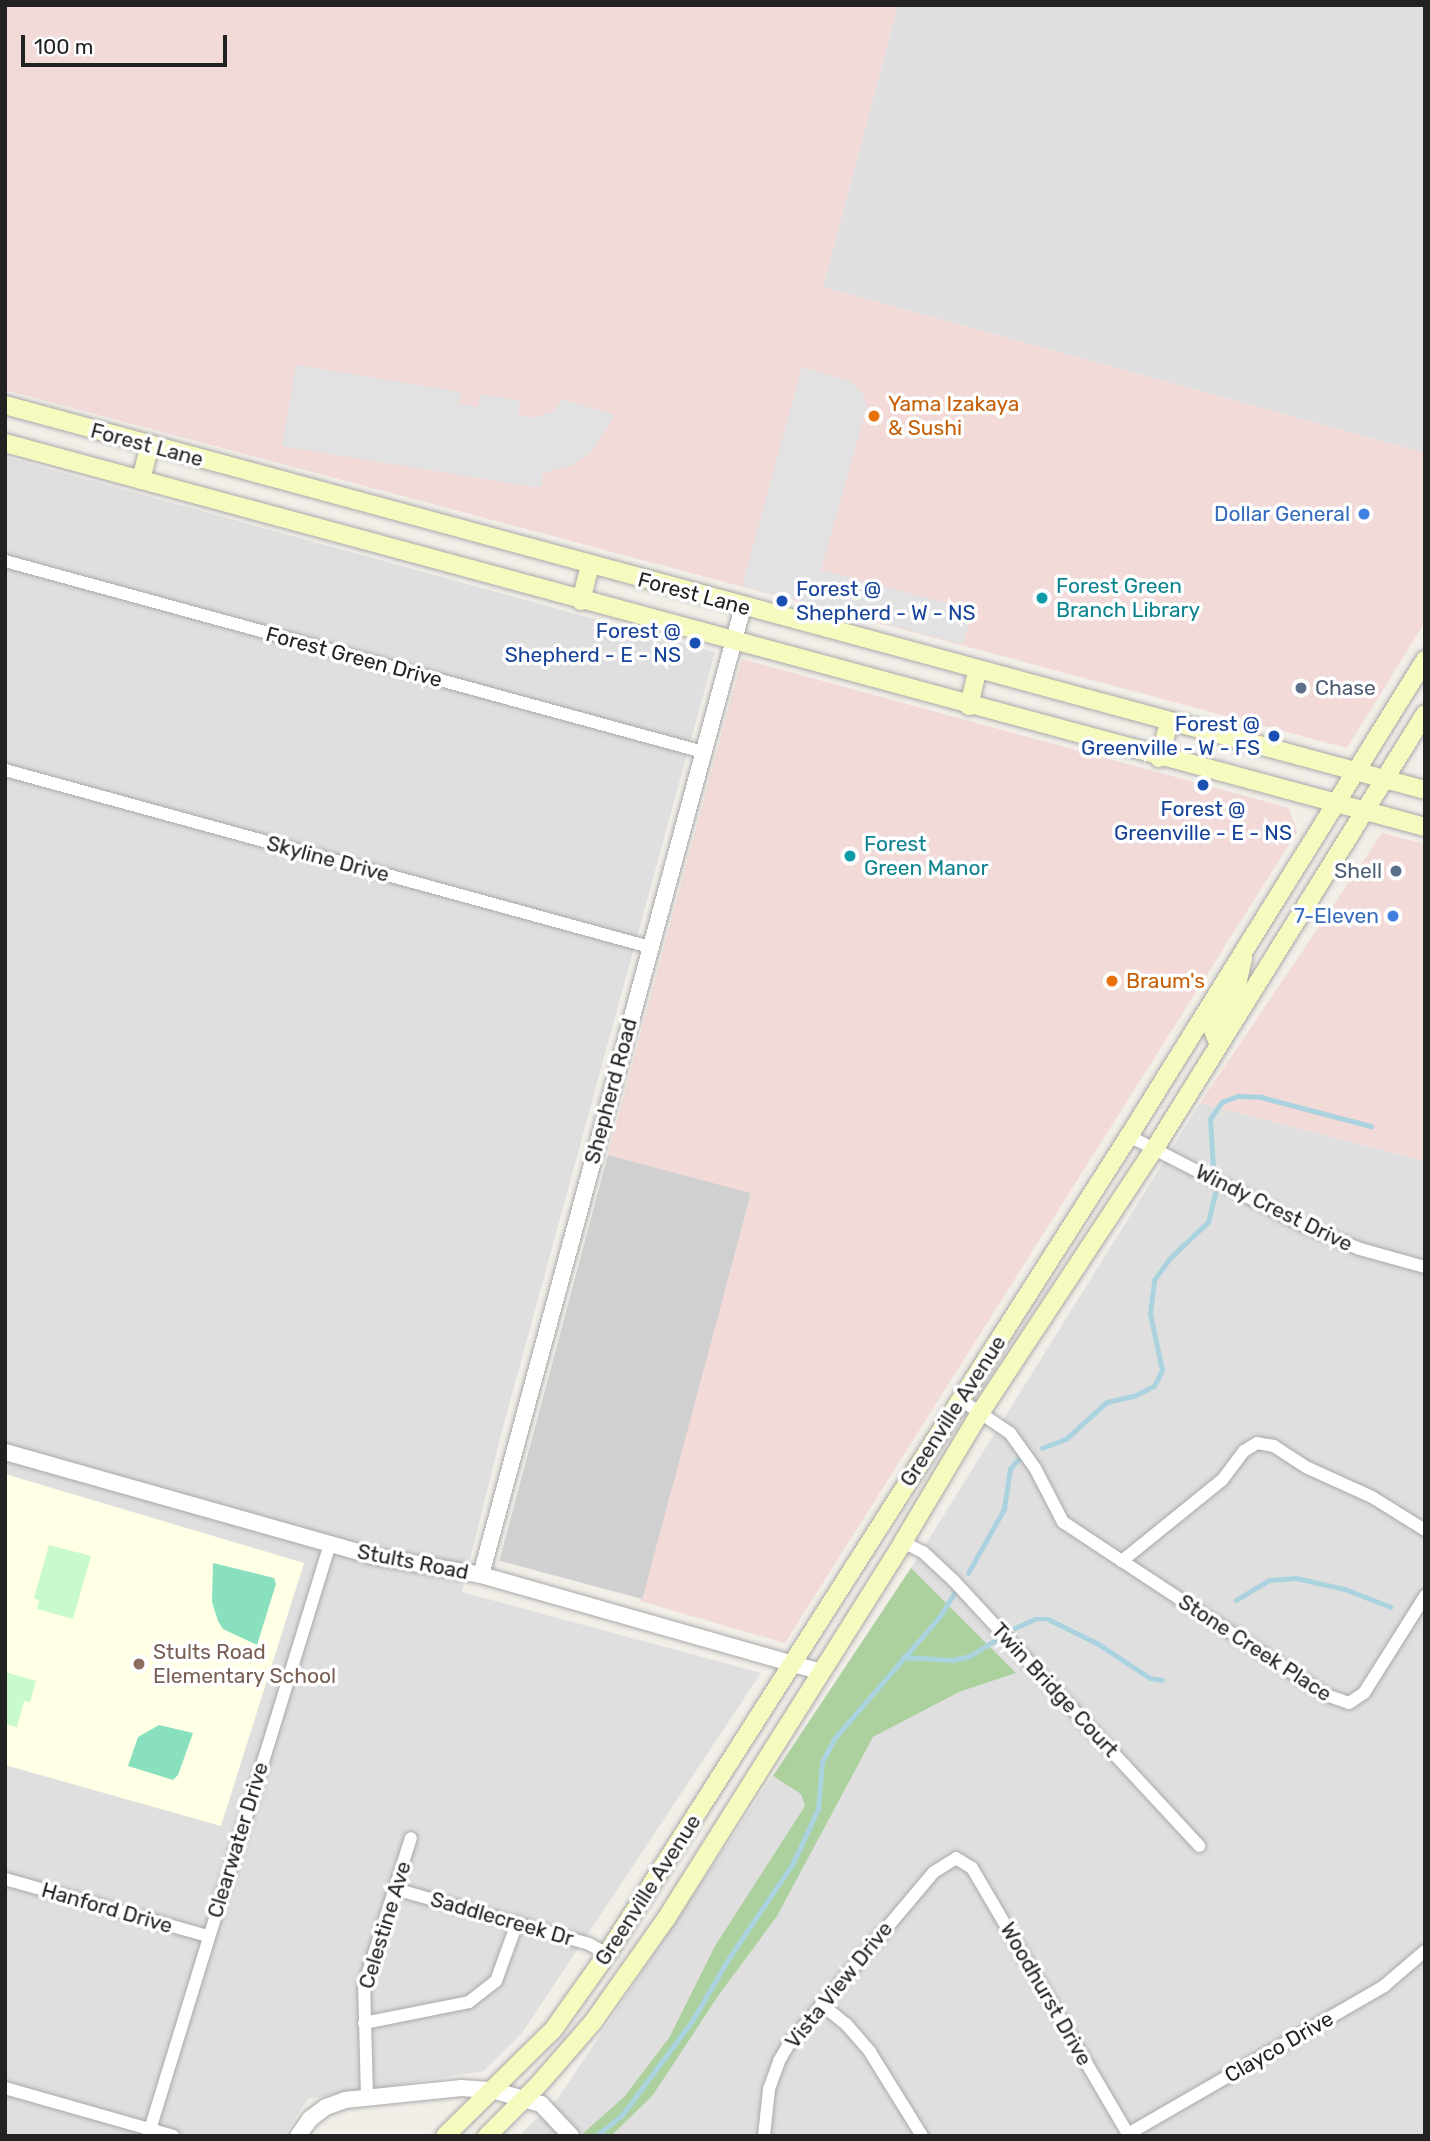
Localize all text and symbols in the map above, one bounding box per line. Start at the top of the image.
scale bar [24,21,231,65]
text: 100 m [34,34,93,59]
place label: Yama Izakaya & Sushi [888,391,1019,441]
marker: Yama Izakaya & Sushi [866,408,882,424]
street label: Forest Lane [88,418,206,472]
place label: Dollar General [1214,501,1350,527]
marker: Dollar General [1356,506,1372,522]
street label: Forest Lane [635,567,753,621]
place label: Forest Green Branch Library [1056,573,1200,623]
place label: Forest @ Shepherd - W - NS [796,576,976,626]
marker: Forest Green Branch Library [1034,590,1050,606]
marker: Forest @ Shepherd - W - NS [774,593,790,609]
place label: Forest @ Shepherd - E - NS [505,618,681,668]
street label: Forest Green Drive [263,621,445,693]
marker: Forest @ Shepherd - E - NS [687,635,703,651]
place label: Chase [1315,675,1376,701]
marker: Chase [1293,680,1309,696]
place label: Forest @ Greenville - W - FS [1080,711,1260,761]
marker: Forest @ Greenville - W - FS [1266,728,1282,744]
marker: Forest @ Greenville - E - NS [1195,777,1211,793]
place label: Forest @ Greenville - E - NS [1114,796,1292,846]
street label: Skyline Drive [264,831,392,887]
place label: Forest Green Manor [864,831,988,881]
marker: Forest Green Manor [842,848,858,864]
place label: Shell [1334,858,1382,884]
marker: Shell [1388,863,1404,879]
place label: 7-Eleven [1294,903,1379,929]
marker: 7-Eleven [1385,908,1401,924]
place label: Braum's [1126,968,1205,994]
marker: Braum's [1104,973,1120,989]
street label: Shepherd Road [579,1015,643,1167]
street label: Windy Crest Drive [1191,1159,1357,1257]
street label: Greenville Avenue [895,1331,1011,1491]
street label: Stults Road [355,1539,471,1585]
street label: Stone Creek Place [1174,1589,1336,1707]
street label: Twin Bridge Court [986,1618,1124,1762]
place label: Stults Road Elementary School [153,1639,337,1689]
marker: Stults Road Elementary School [131,1656,147,1672]
street label: Clearwater Drive [202,1759,274,1921]
street label: Greenville Avenue [590,1810,706,1970]
street label: Celestine Ave [354,1858,416,1992]
street label: Hanford Drive [39,1877,175,1939]
street label: Saddlecreek Dr [427,1887,577,1951]
street label: Vista View Drive [780,1916,898,2054]
street label: Woodhurst Drive [995,1918,1097,2070]
street label: Clayco Drive [1220,2006,1338,2088]

